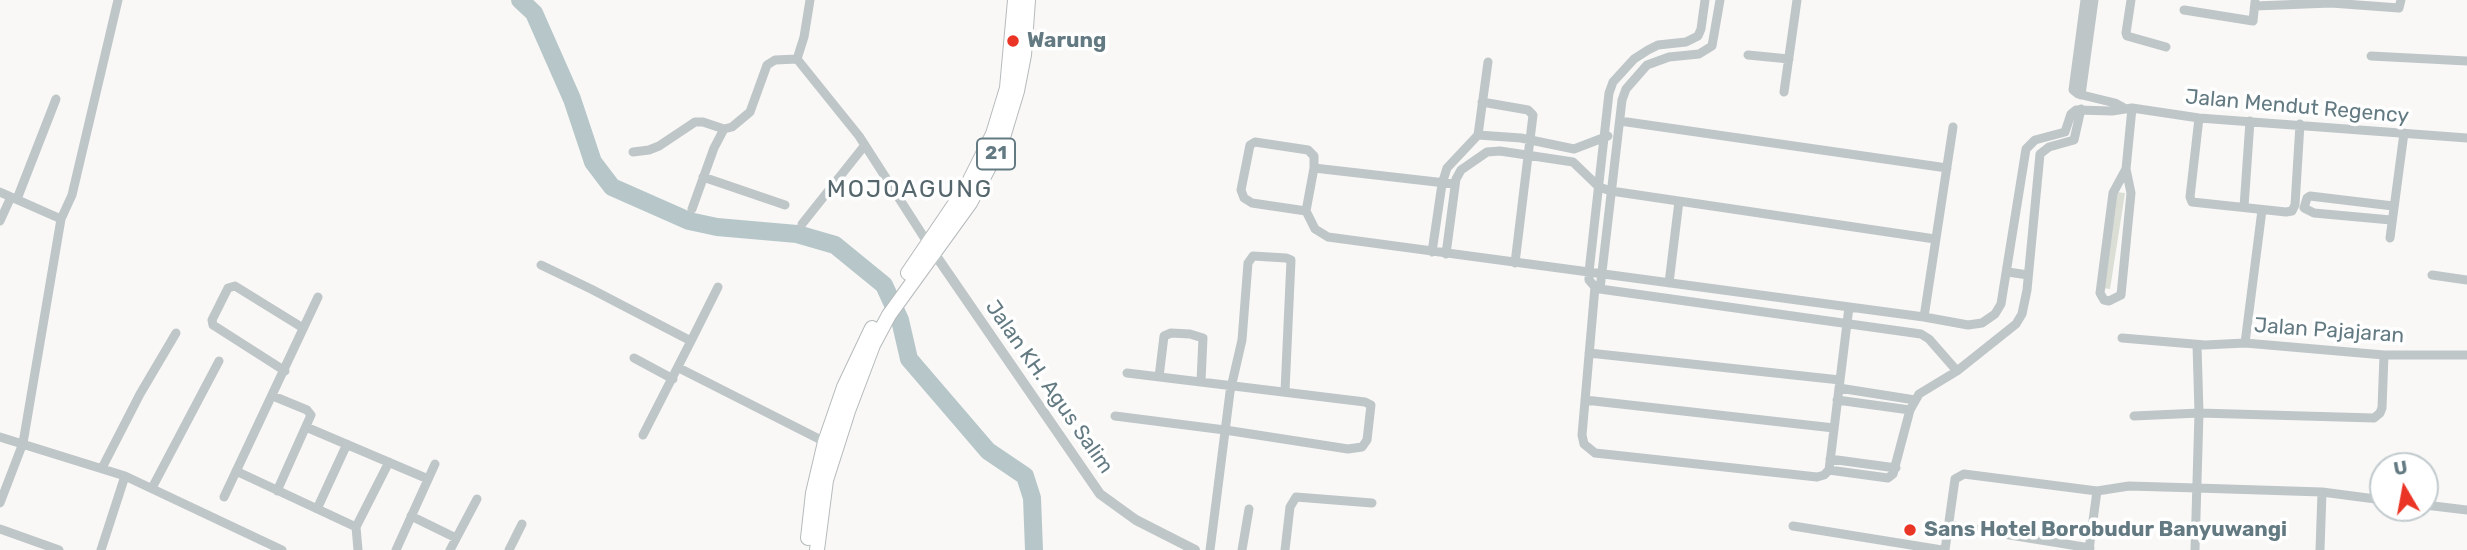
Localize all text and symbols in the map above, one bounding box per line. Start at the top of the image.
place label: Warung [1027,28,1106,54]
marker: Warung [1005,33,1021,49]
street label: Jalan Mendut Regency [2184,85,2410,129]
road number: 21 [977,138,1015,170]
district label: MOJOAGUNG [828,176,992,204]
street label: Jalan KH. Agus Salim [980,295,1118,479]
street label: Jalan Pajajaran [2253,313,2405,349]
north arrow [2369,452,2439,522]
text: U [2392,455,2409,480]
place label: Sans Hotel Borobudur Banyuwangi [1924,517,2287,543]
marker: Sans Hotel Borobudur Banyuwangi [1902,522,1918,538]

